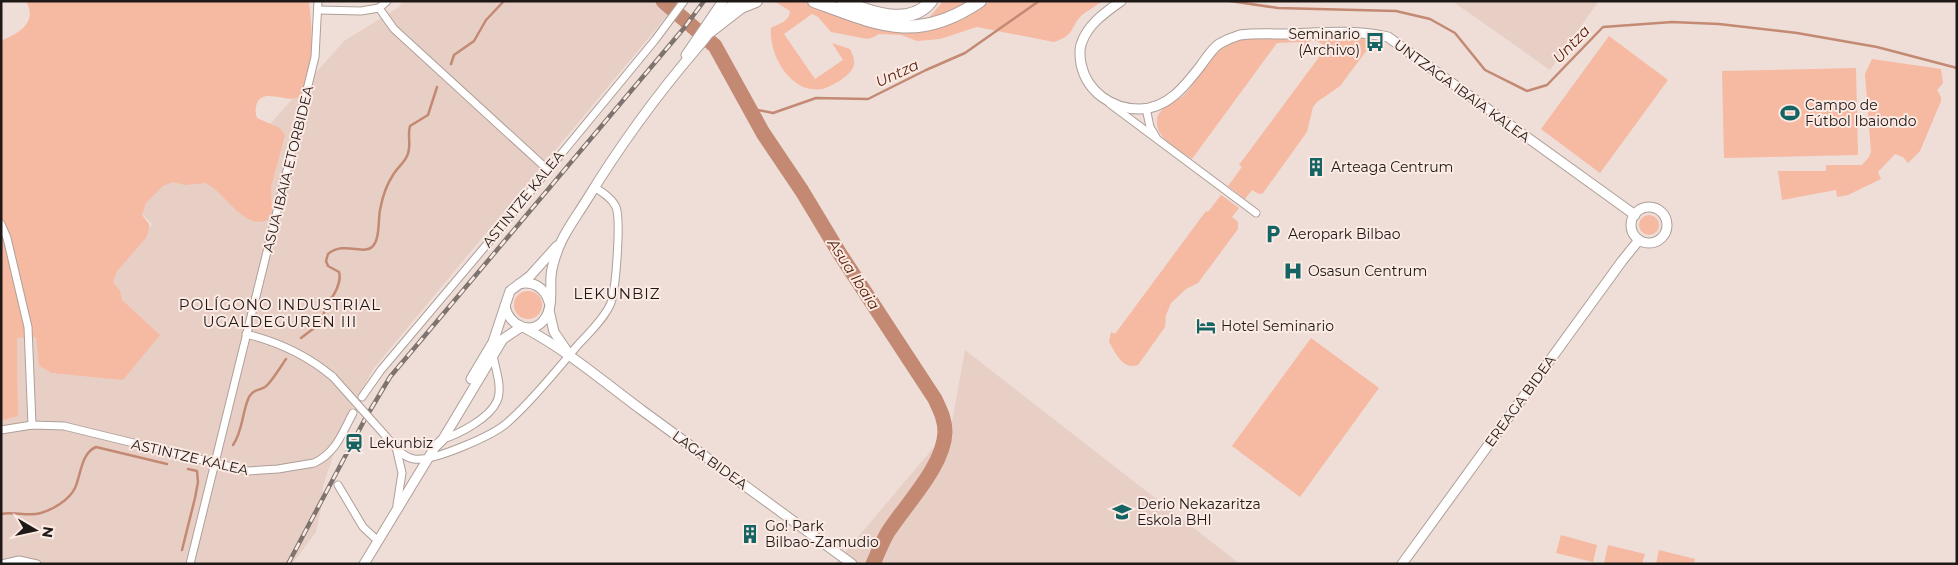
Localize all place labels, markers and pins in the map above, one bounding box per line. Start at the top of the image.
place label: Seminario (Archivo) [1289,25,1360,59]
bus stop icon: Seminario (Archivo) [1364,31,1386,53]
place label: Campo de Fútbol Ibaiondo [1805,96,1917,130]
sports icon: Campo de Fútbol Ibaiondo [1779,102,1801,124]
building icon: Arteaga Centrum [1305,156,1327,178]
place label: Arteaga Centrum [1331,158,1453,176]
parking icon: Aeropark Bilbao [1262,223,1284,245]
place label: Aeropark Bilbao [1288,225,1401,243]
hospital icon: Osasun Centrum [1282,260,1304,282]
place label: Osasun Centrum [1308,262,1427,280]
hotel icon: Hotel Seminario [1195,315,1217,337]
place label: Hotel Seminario [1221,317,1334,335]
station icon: Lekunbiz [343,432,365,454]
place label: Lekunbiz [369,434,433,452]
place label: Derio Nekazaritza Eskola BHI [1137,495,1261,529]
school or university icon: Derio Nekazaritza Eskola BHI [1111,501,1133,523]
place label: Go! Park Bilbao-Zamudio [765,517,879,551]
building icon: Go! Park Bilbao-Zamudio [739,523,761,545]

